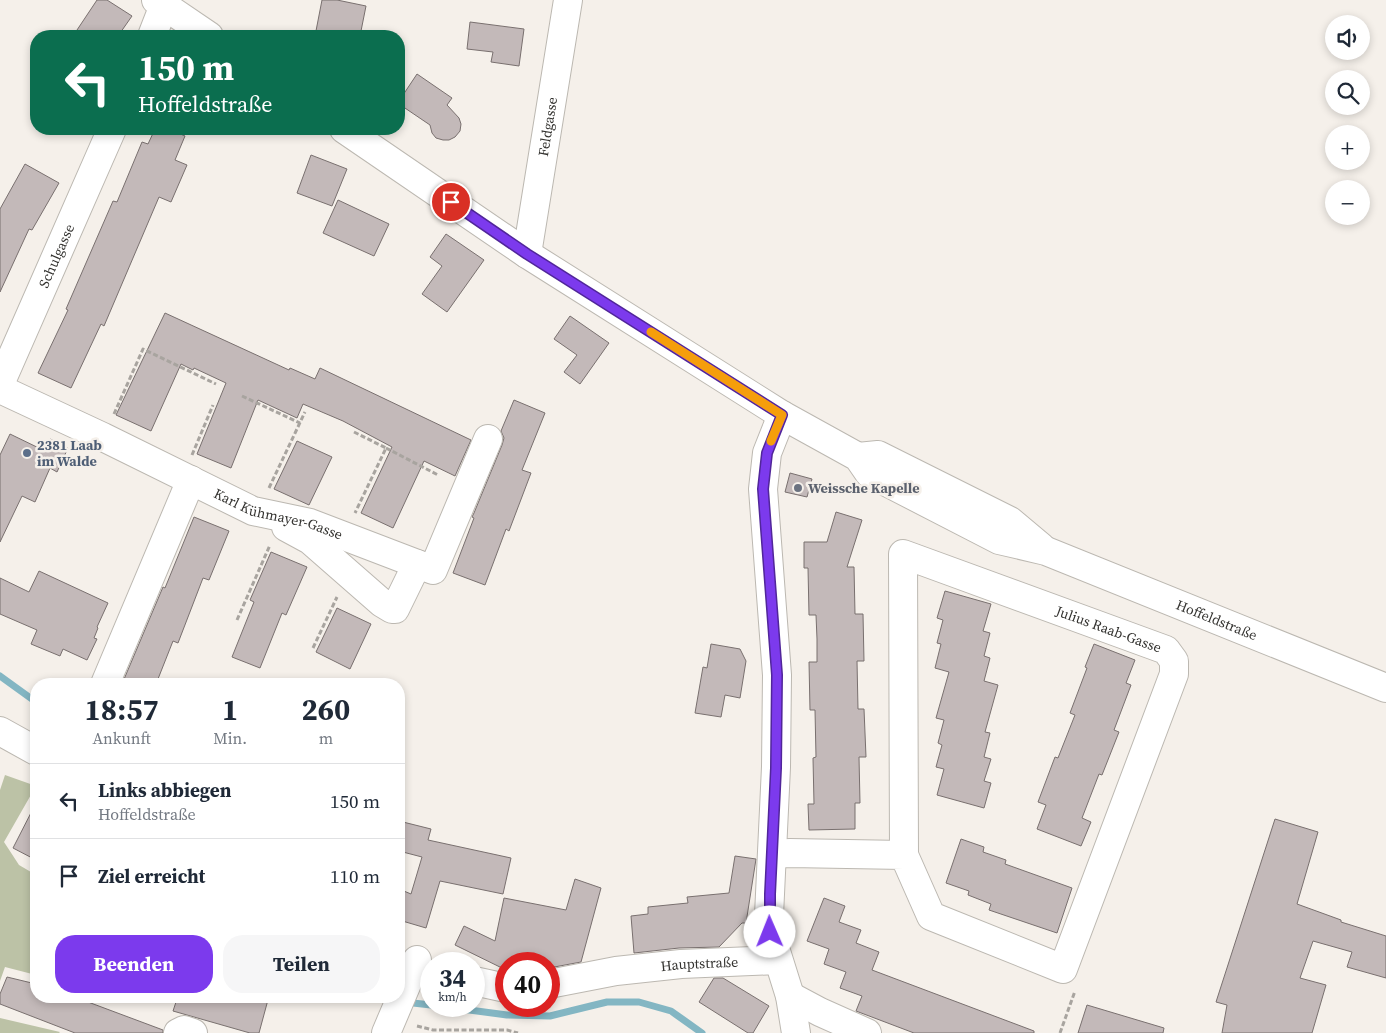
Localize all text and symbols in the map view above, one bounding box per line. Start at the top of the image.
map controls [1325,15,1370,225]
button: sound [1325,15,1370,60]
text: 150 m [138,44,234,92]
icon: left [55,50,120,115]
button: search [1325,70,1370,115]
text: Hoffeldstraße [138,89,272,119]
street label: Feldgasse [533,95,562,158]
button: + [1325,125,1370,170]
button: − [1325,180,1370,225]
pin [430,181,472,223]
icon: arrive [437,188,465,216]
street label: Schulgasse [33,221,79,291]
place label: 2381 Laab im Walde [37,435,102,471]
marker: 2381 Laab im Walde [21,447,33,459]
place label: Weissche Kapelle [808,478,920,498]
marker: Weissche Kapelle [792,482,804,494]
street label: Karl Kühmayer-Gasse [211,483,346,545]
street label: Hoffeldstraße [1173,595,1260,645]
street label: Julius Raab-Gasse [1052,600,1164,658]
text: 18:57 [85,689,159,730]
text: 1 [222,689,238,730]
text: 260 [302,689,350,730]
text: Ankunft [92,727,151,749]
text: Min. [213,727,247,749]
text: m [319,727,333,749]
text: Links abbiegen [98,777,231,803]
icon: left [55,787,83,815]
text: 150 m [330,788,380,814]
text: Hoffeldstraße [98,803,196,825]
icon: arrive [55,862,83,890]
text: Ziel erreicht [98,863,205,889]
text: 110 m [330,863,380,889]
position arrow [743,905,795,957]
button: Beenden [55,935,213,993]
button: Teilen [223,935,380,993]
speed limit sign: 40 [495,952,560,1017]
street label: Hauptstraße [660,952,739,976]
text: 34 [439,961,466,995]
text: km/h [438,989,467,1005]

